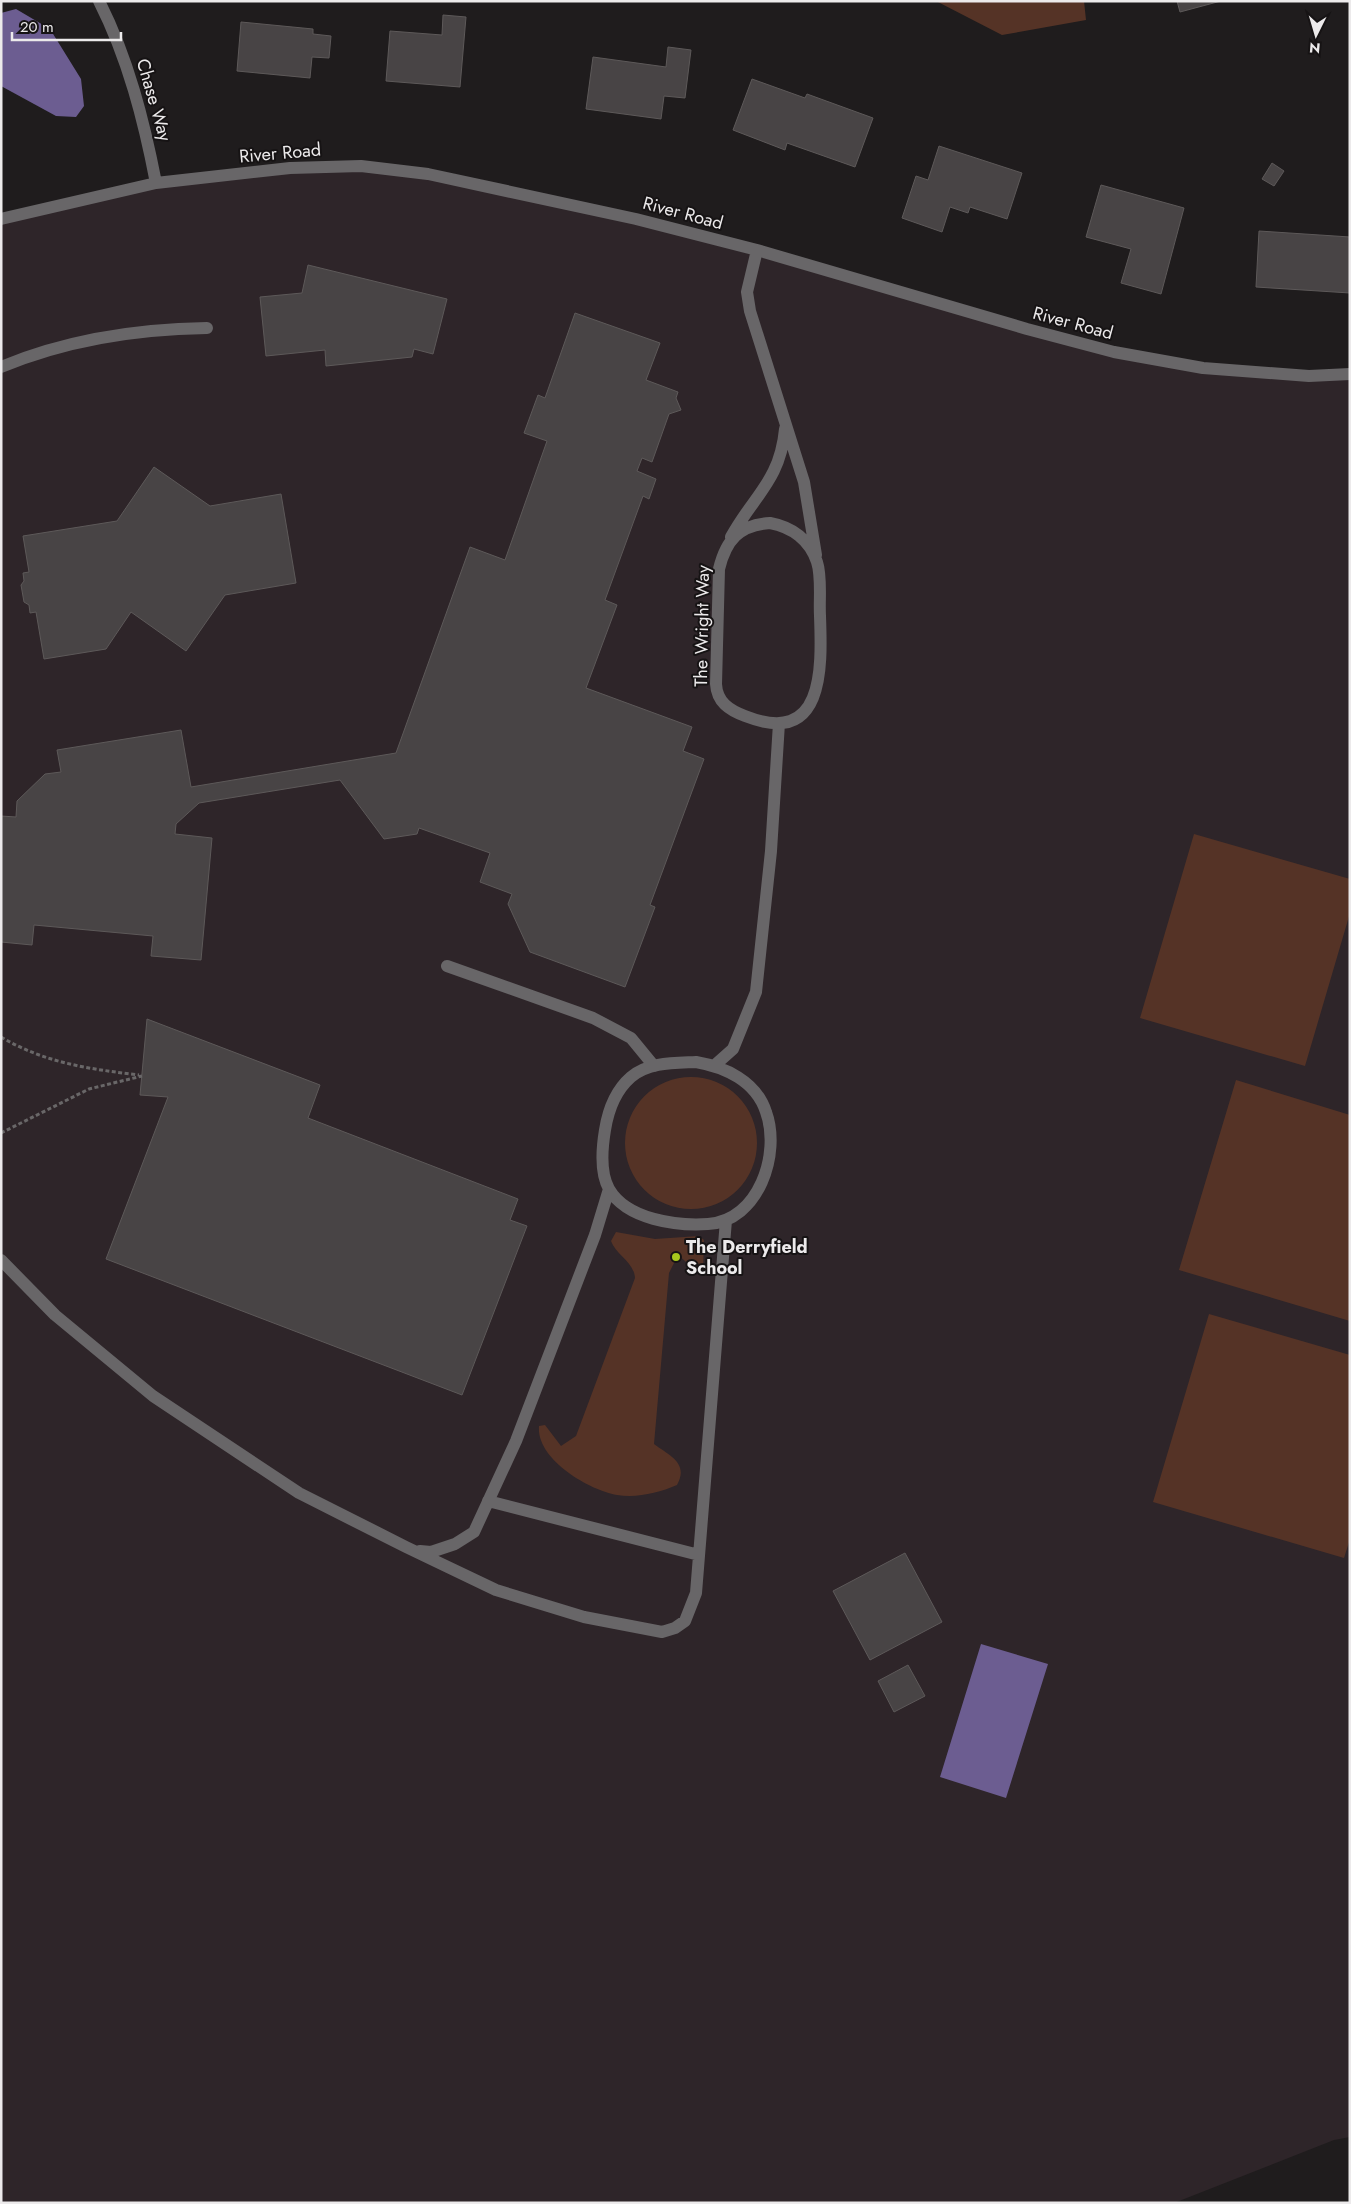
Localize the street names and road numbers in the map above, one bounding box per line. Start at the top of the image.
street label: Chase Way [130,56,178,144]
street label: River Road [238,136,322,170]
street label: River Road [640,190,726,236]
street label: River Road [1030,300,1116,346]
street label: The Wright Way [688,565,716,687]

